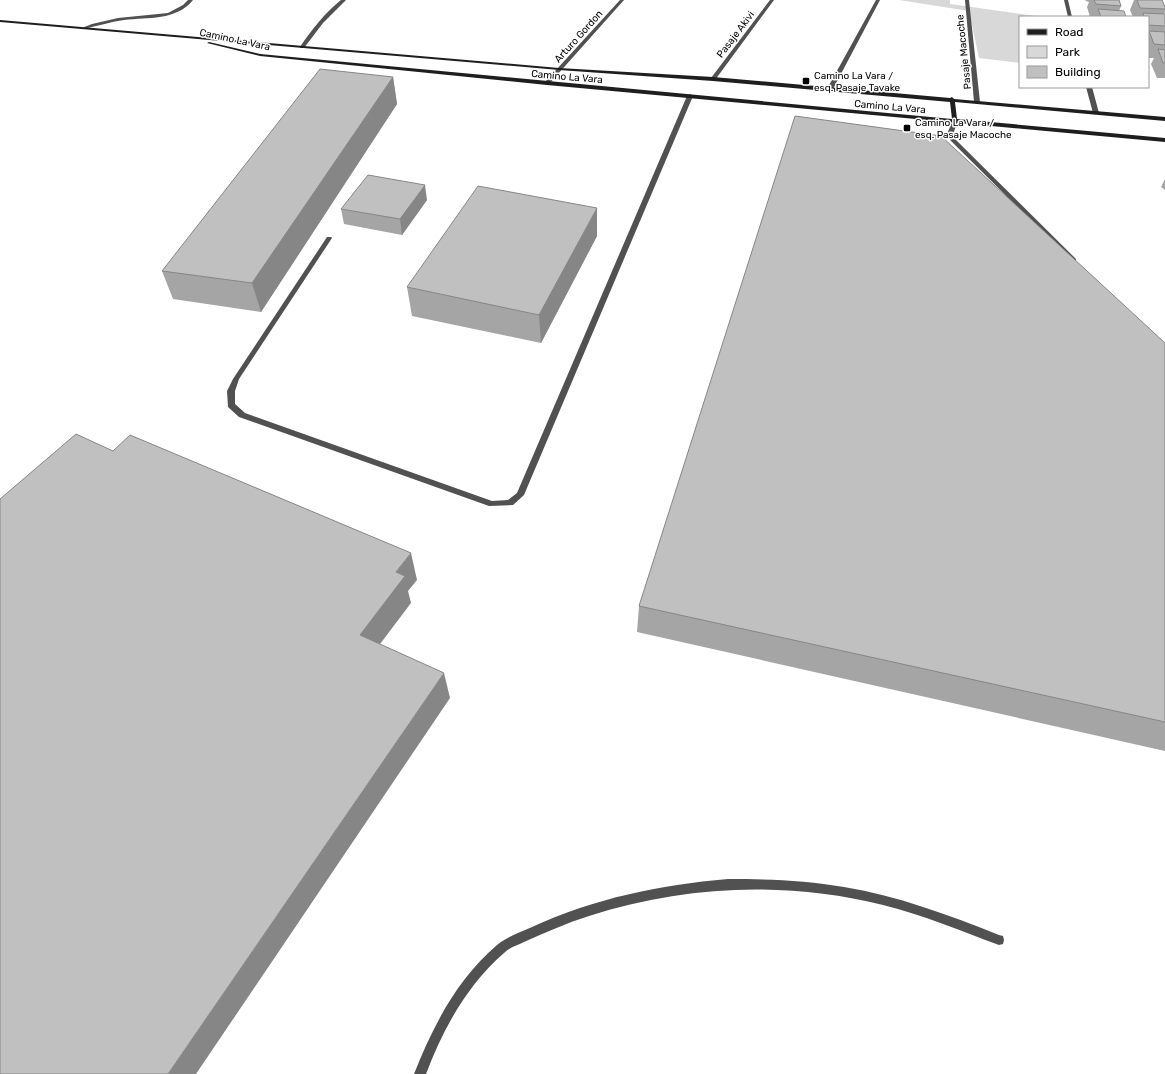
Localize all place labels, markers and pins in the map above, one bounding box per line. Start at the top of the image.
place label: Camino La Vara / esq. Pasaje Tavake [814,70,901,94]
marker: Camino La Vara / esq. Pasaje Tavake [801,76,811,86]
place label: Camino La Vara / esq. Pasaje Macoche [915,117,1012,141]
marker: Camino La Vara / esq. Pasaje Macoche [902,123,912,133]

